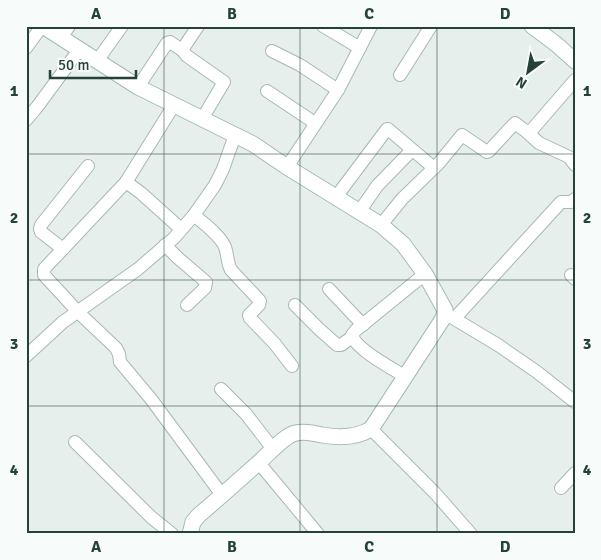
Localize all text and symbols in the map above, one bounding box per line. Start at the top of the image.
text: A [91,4,102,24]
text: B [227,4,237,24]
text: C [364,4,374,24]
text: D [500,4,511,24]
scale bar [50,48,136,80]
north arrow [504,48,554,98]
text: 50 m [58,56,89,74]
text: N [513,73,530,92]
text: 1 [10,81,19,101]
text: 1 [583,81,592,101]
text: 2 [10,208,18,228]
text: 2 [583,208,591,228]
text: 3 [10,334,18,354]
text: 3 [583,334,591,354]
text: 4 [10,460,19,480]
text: 4 [583,460,592,480]
text: A [91,537,102,557]
text: B [227,537,237,557]
text: C [364,537,374,557]
text: D [500,537,511,557]

